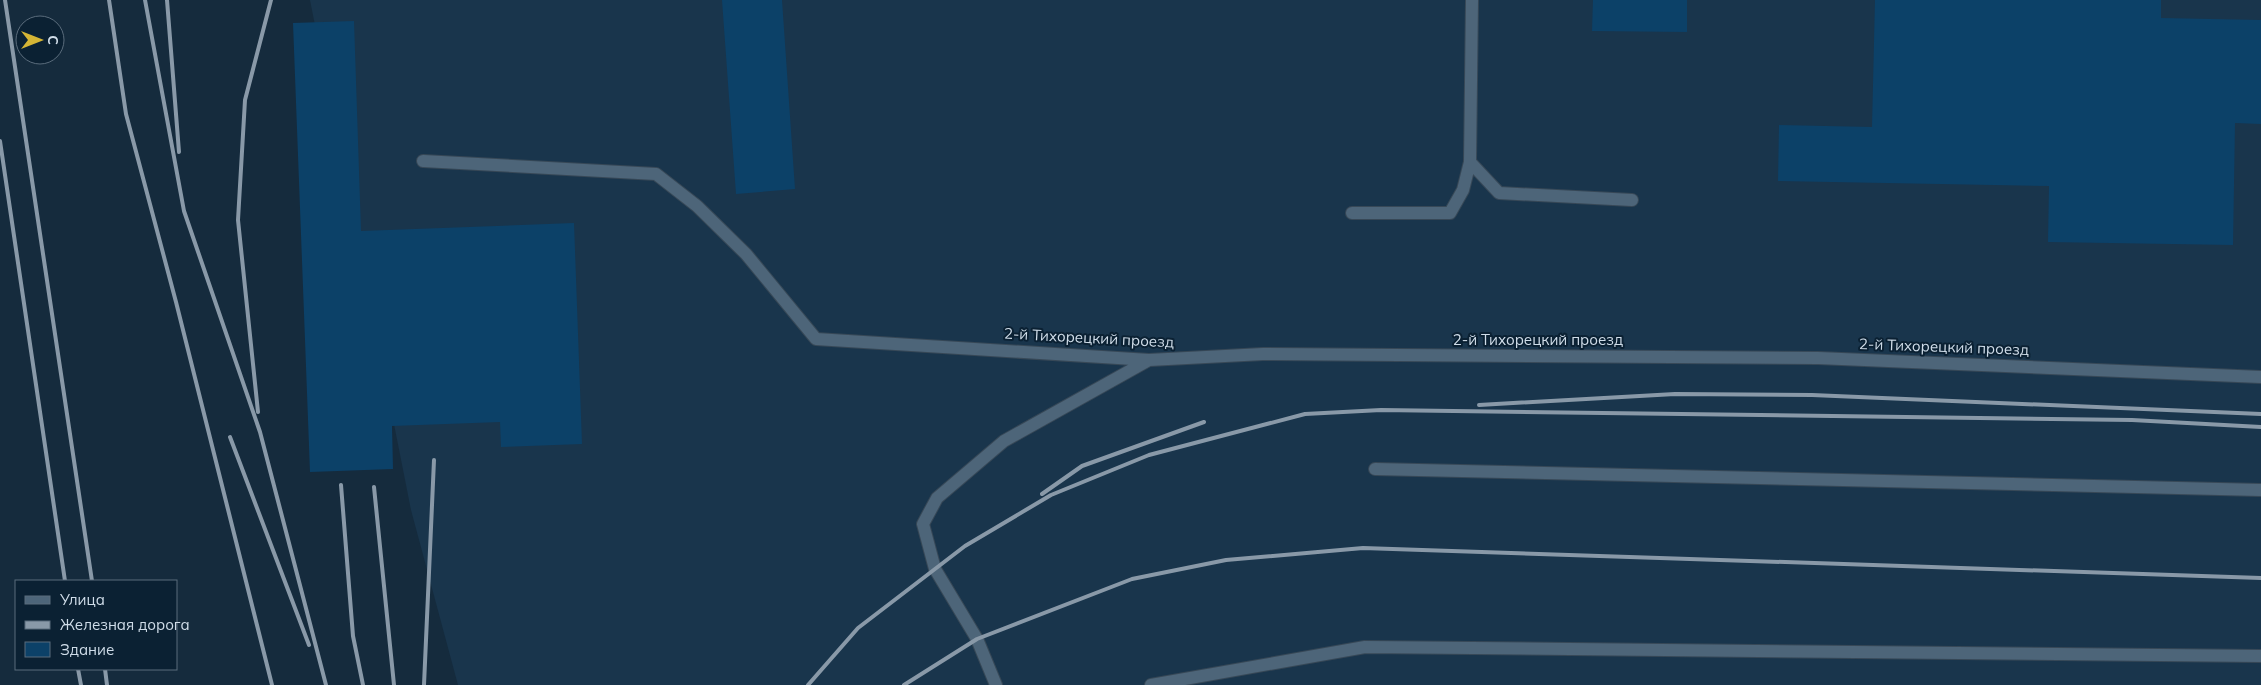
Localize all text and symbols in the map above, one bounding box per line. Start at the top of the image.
north arrow [15,15,65,65]
text: С [44,35,62,45]
street label: 2-й Тихорецкий проезд [1004,324,1175,351]
street label: 2-й Тихорецкий проезд [1453,330,1623,349]
street label: 2-й Тихорецкий проезд [1859,334,2029,359]
legend [15,580,178,670]
text: Улица [59,590,105,609]
text: Железная дорога [60,615,190,634]
text: Здание [60,640,114,659]

